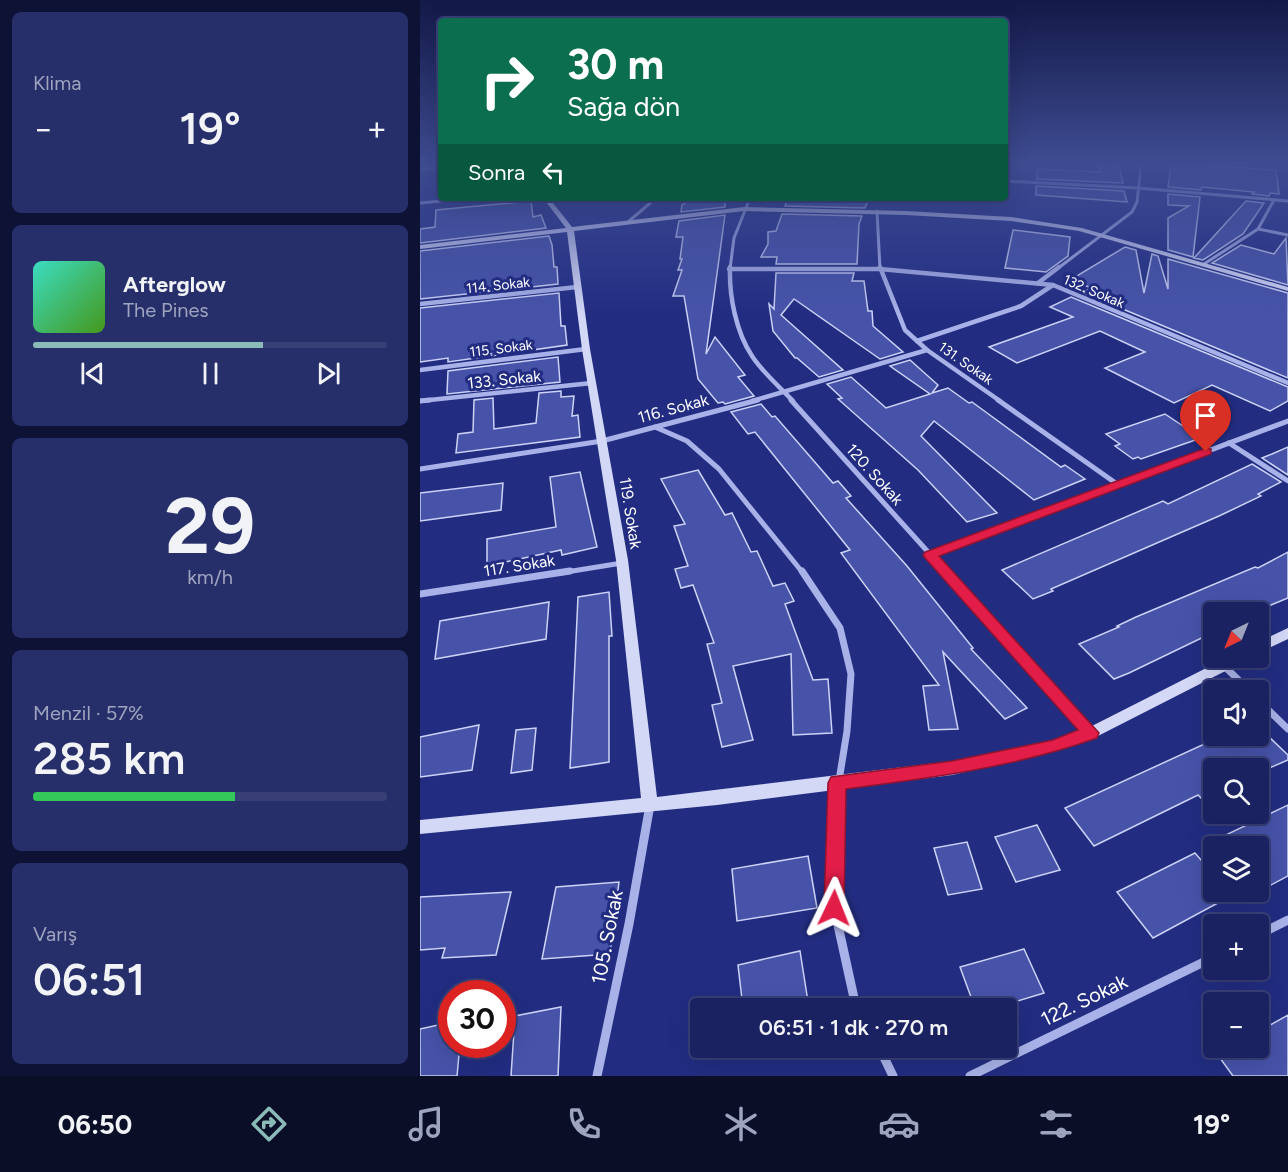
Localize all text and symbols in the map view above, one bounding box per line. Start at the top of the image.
text: 30 m [567,39,664,90]
icon: right [468,42,546,120]
text: Klima [33,71,81,95]
text: Sağa dön [567,90,680,123]
text: 19° [179,101,241,155]
text: − [33,109,54,148]
text: + [366,109,387,148]
icon: left [537,156,570,189]
text: Sonra [468,159,525,186]
text: Afterglow [123,271,226,298]
street label: 132. Sokak [1061,271,1127,312]
street label: 114. Sokak [465,274,531,297]
text: The Pines [123,298,209,322]
street label: 115. Sokak [469,336,534,361]
street label: 131. Sokak [935,338,996,389]
icon: previous [76,357,109,390]
icon: pause [194,357,227,390]
icon: next [312,357,345,390]
street label: 133. Sokak [466,366,542,393]
street label: 116. Sokak [636,390,711,427]
pin [1180,390,1231,452]
icon: arrive [1189,399,1222,432]
street label: 120. Sokak [842,440,907,509]
street label: 119. Sokak [615,476,646,550]
text: 29 [165,479,255,573]
street label: 117. Sokak [482,550,556,580]
text: km/h [187,565,233,589]
north arrow [1203,602,1269,668]
map controls [1203,602,1269,1058]
button: sound [1203,680,1269,746]
text: Menzil · 57% [33,701,144,725]
text: 285 km [33,731,185,785]
button: search [1203,758,1269,824]
button: layers [1203,836,1269,902]
position arrow [802,876,866,940]
street label: 105. Sokak [586,888,628,986]
button: + [1203,914,1269,980]
text: Varış [33,922,77,946]
text: 06:51 [33,952,145,1006]
street label: 122. Sokak [1037,969,1131,1031]
speed limit sign: 30 [438,980,516,1058]
button: − [1203,992,1269,1058]
text: 06:51 · 1 dk · 270 m [759,1014,948,1041]
icon: directions [248,1103,290,1145]
icon: music [405,1103,447,1145]
icon: phone [563,1103,605,1145]
icon: climate [720,1103,762,1145]
icon: car [878,1103,920,1145]
icon: filters [1035,1103,1077,1145]
text: 06:50 [58,1108,132,1141]
text: 19° [1193,1108,1230,1141]

